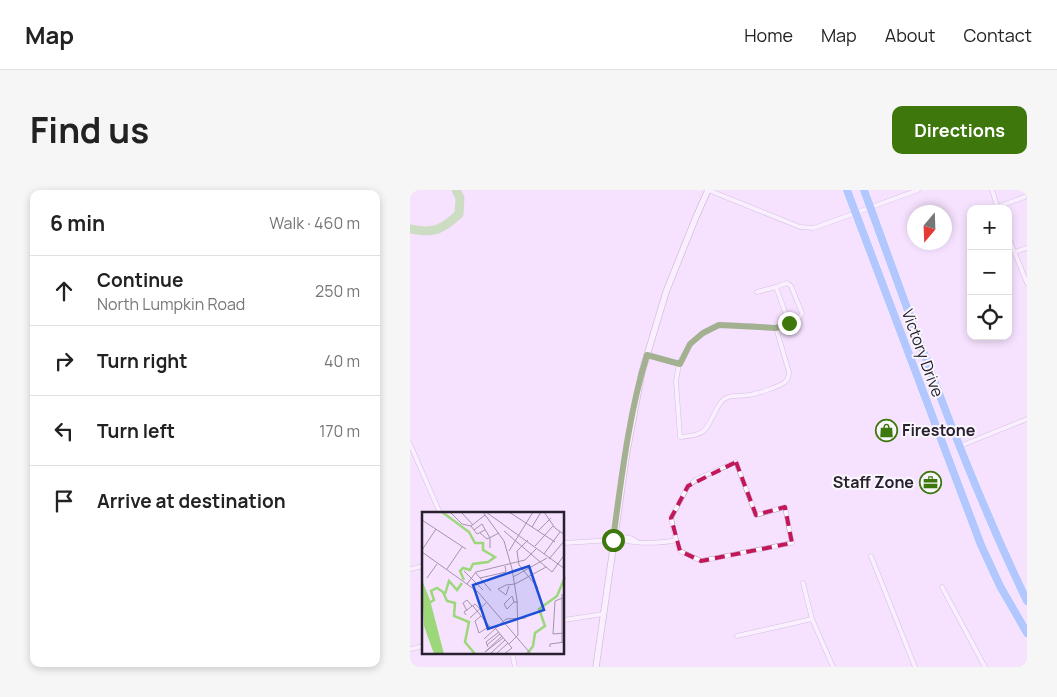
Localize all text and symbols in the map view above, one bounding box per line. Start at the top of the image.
text: Map [25,18,74,51]
text: Home [744,23,793,47]
text: Map [821,23,857,47]
text: About [885,23,935,47]
text: Contact [963,23,1032,47]
text: Find us [30,106,149,154]
button: Directions [892,106,1027,154]
north arrow [907,205,952,250]
map controls [967,205,1012,340]
button: + [967,205,1012,250]
text: 6 min [50,209,105,237]
text: Walk · 460 m [269,212,360,234]
button: − [967,250,1012,295]
text: Continue [97,267,183,293]
icon: ahead [50,277,78,305]
text: 250 m [315,280,360,302]
text: North Lumpkin Road [97,293,245,315]
button: locate [967,295,1012,340]
street label: Victory Drive [897,306,949,400]
route end [778,312,801,335]
icon: right [50,347,78,375]
text: Turn right [97,348,187,374]
text: 40 m [324,350,360,372]
icon: left [50,417,78,445]
text: Turn left [97,418,175,444]
shop icon: Firestone [874,418,898,442]
place label: Firestone [902,419,976,441]
text: 170 m [319,420,360,442]
office icon: Staff Zone [918,470,942,494]
place label: Staff Zone [833,471,914,493]
icon: arrive [50,487,78,515]
text: Arrive at destination [97,488,286,514]
inset map [422,512,565,654]
route start [602,529,625,552]

